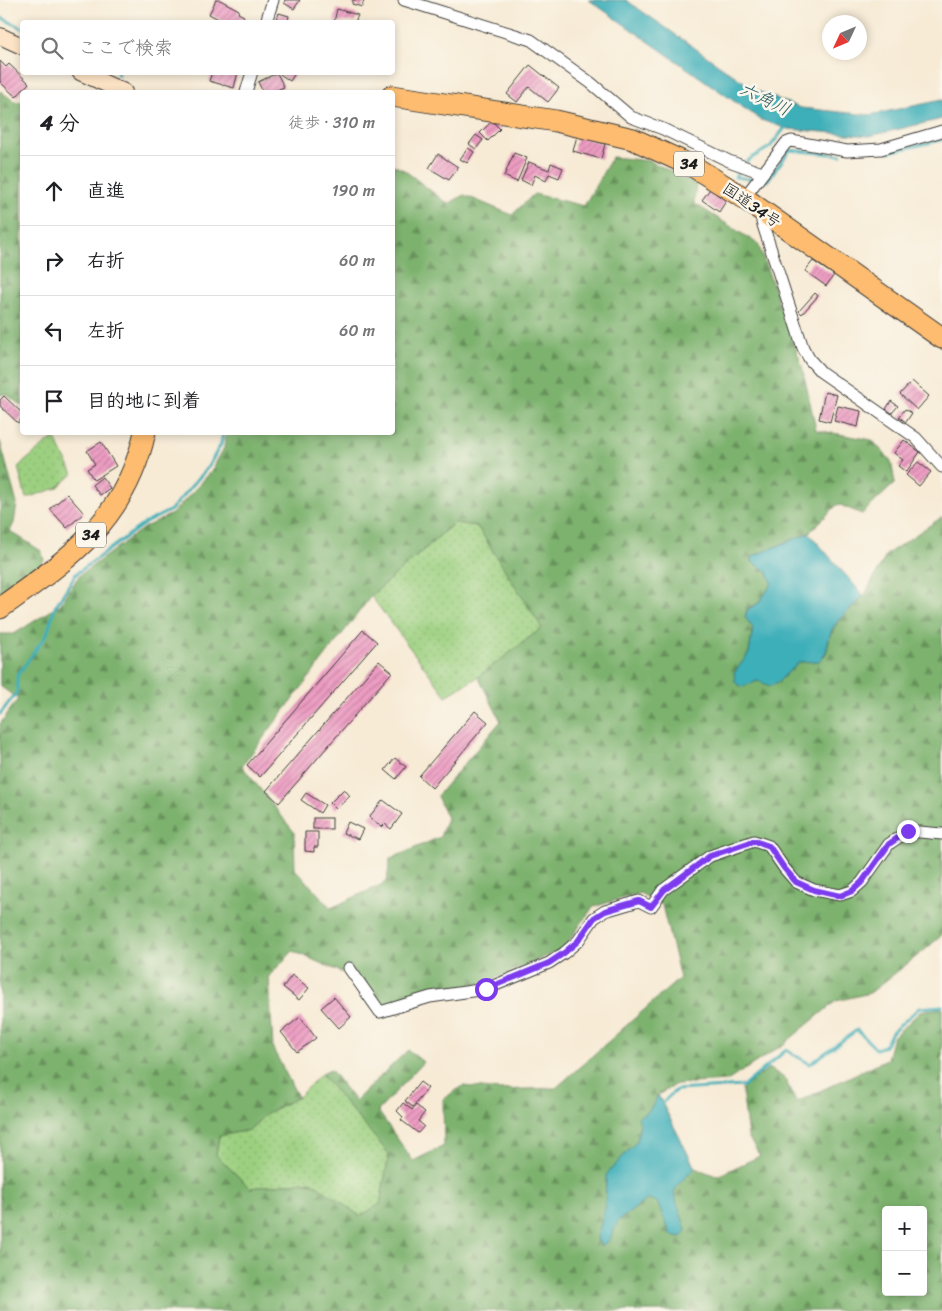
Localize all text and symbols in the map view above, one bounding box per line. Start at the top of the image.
north arrow [822,15,867,60]
search box [20,20,395,75]
text: ここで検索 [78,31,173,64]
icon: search [38,34,66,62]
water label: 六角川 [734,73,796,125]
text: 4 分 [40,104,80,142]
text: 徒歩 · 310 m [288,108,375,137]
road number: 34 [674,152,704,176]
text: 直進 [87,174,125,207]
street label: 国道34号 [716,174,788,236]
text: 190 m [332,176,375,205]
icon: ahead [40,177,68,205]
text: 右折 [87,244,125,277]
text: 60 m [339,246,375,275]
icon: right [40,247,68,275]
text: 左折 [87,314,125,347]
text: 60 m [339,316,375,345]
icon: left [40,317,68,345]
text: 目的地に到着 [87,384,201,417]
icon: arrive [40,387,68,415]
road number: 34 [76,522,106,548]
route end [897,820,920,843]
route start [475,978,498,1001]
map controls [882,1206,927,1296]
button: + [882,1206,927,1251]
button: − [882,1251,927,1296]

